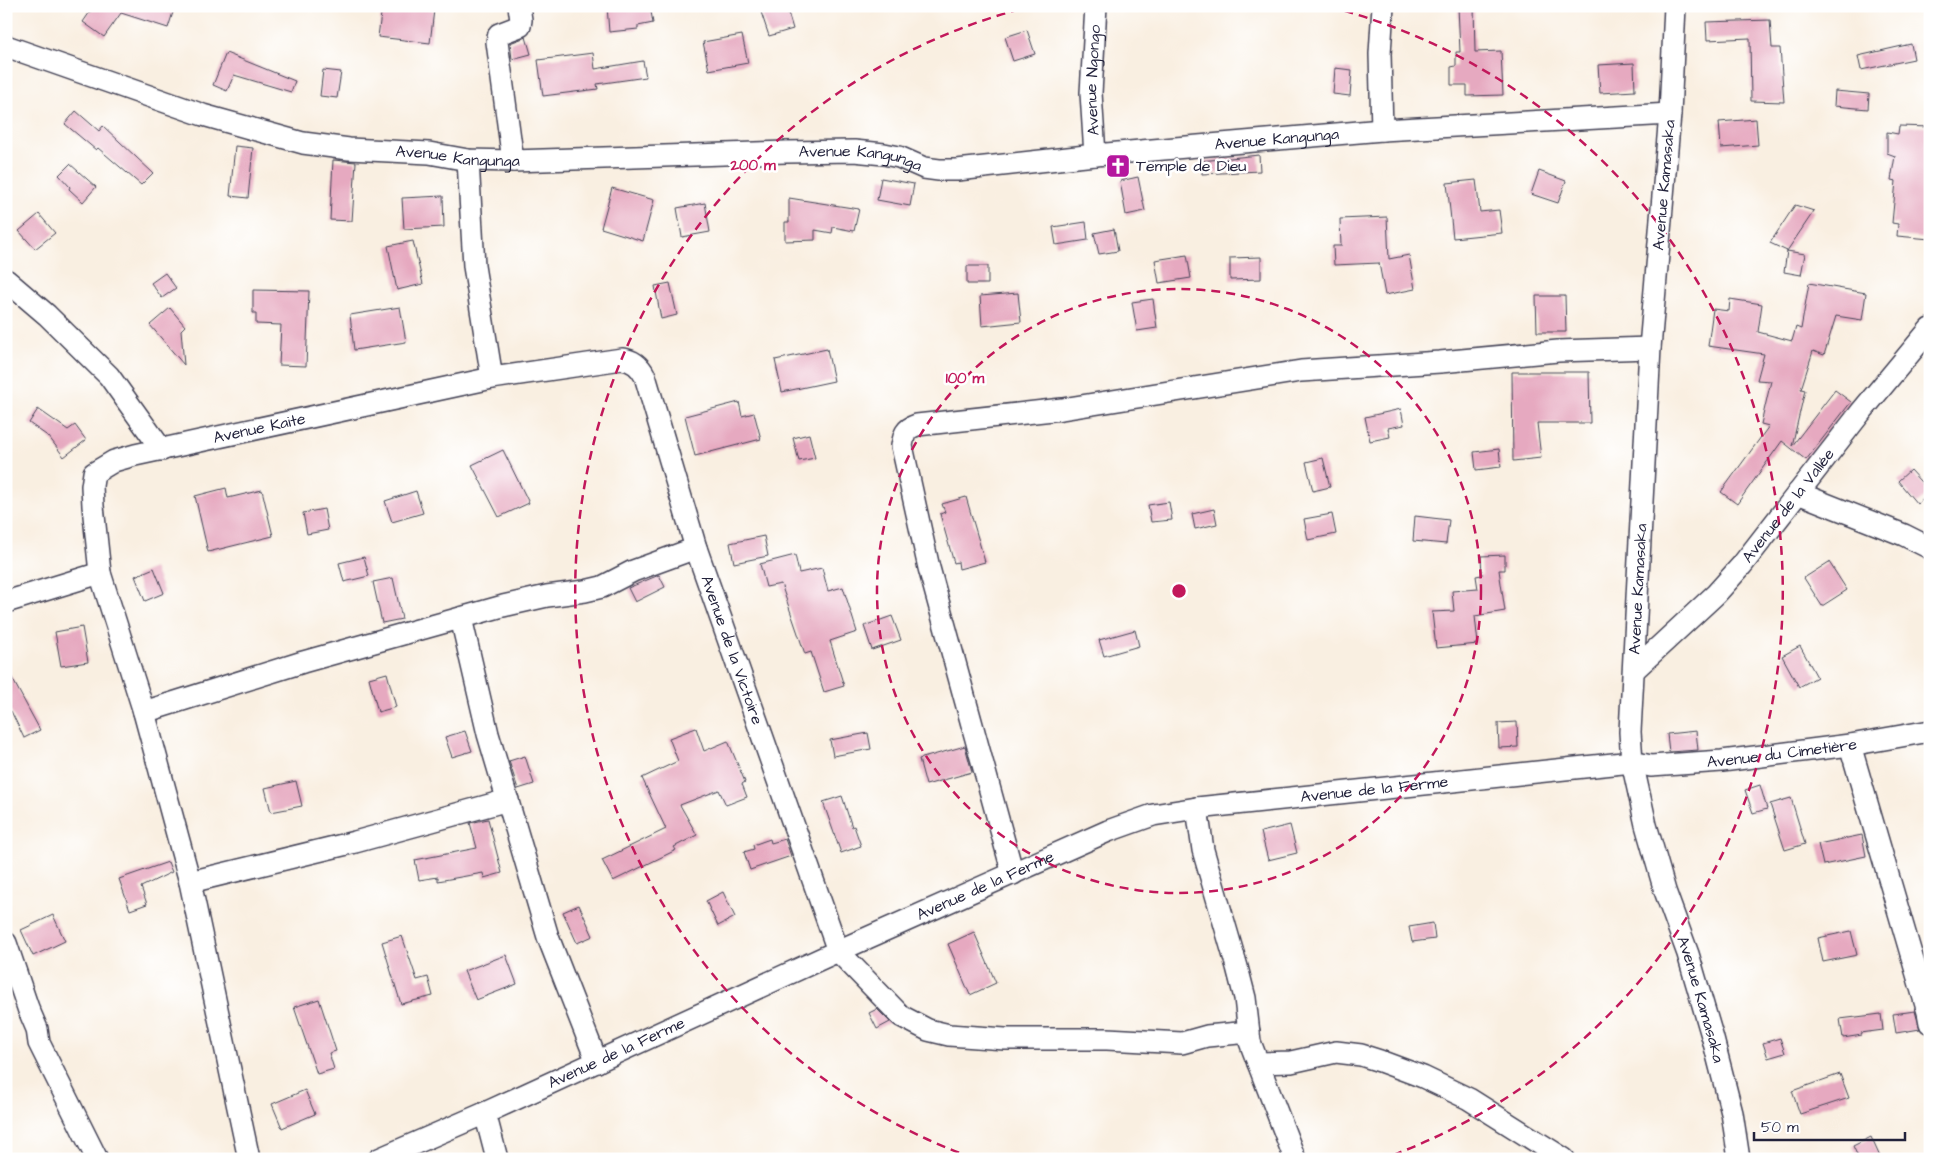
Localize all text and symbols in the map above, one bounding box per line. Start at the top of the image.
street label: Avenue Ngongo [1080,24,1106,136]
street label: Avenue Kamasaka [1647,119,1681,251]
street label: Avenue Kangunga [1214,123,1340,156]
street label: Avenue Kangunga [395,140,520,173]
street label: Avenue Kangunga [798,140,926,177]
church icon: Temple de Dieu [1105,153,1131,179]
text: 200 m [729,155,776,176]
place label: Temple de Dieu [1136,155,1246,177]
text: 100 m [946,368,985,389]
street label: Avenue Kaite [211,407,308,449]
street label: Avenue de la Vallée [1737,444,1840,567]
street label: Avenue Kamasaka [1624,523,1652,655]
street label: Avenue de la Victoire [696,573,768,728]
centre of rings [1170,582,1188,600]
street label: Avenue du Cimetière [1706,733,1859,773]
street label: Avenue de la Ferme [1299,770,1450,808]
street label: Avenue de la Ferme [913,845,1058,926]
street label: Avenue Kamasaka [1671,933,1730,1065]
street label: Avenue de la Ferme [544,1012,689,1094]
scale bar [1754,1110,1905,1142]
text: 50 m [1761,1117,1799,1138]

